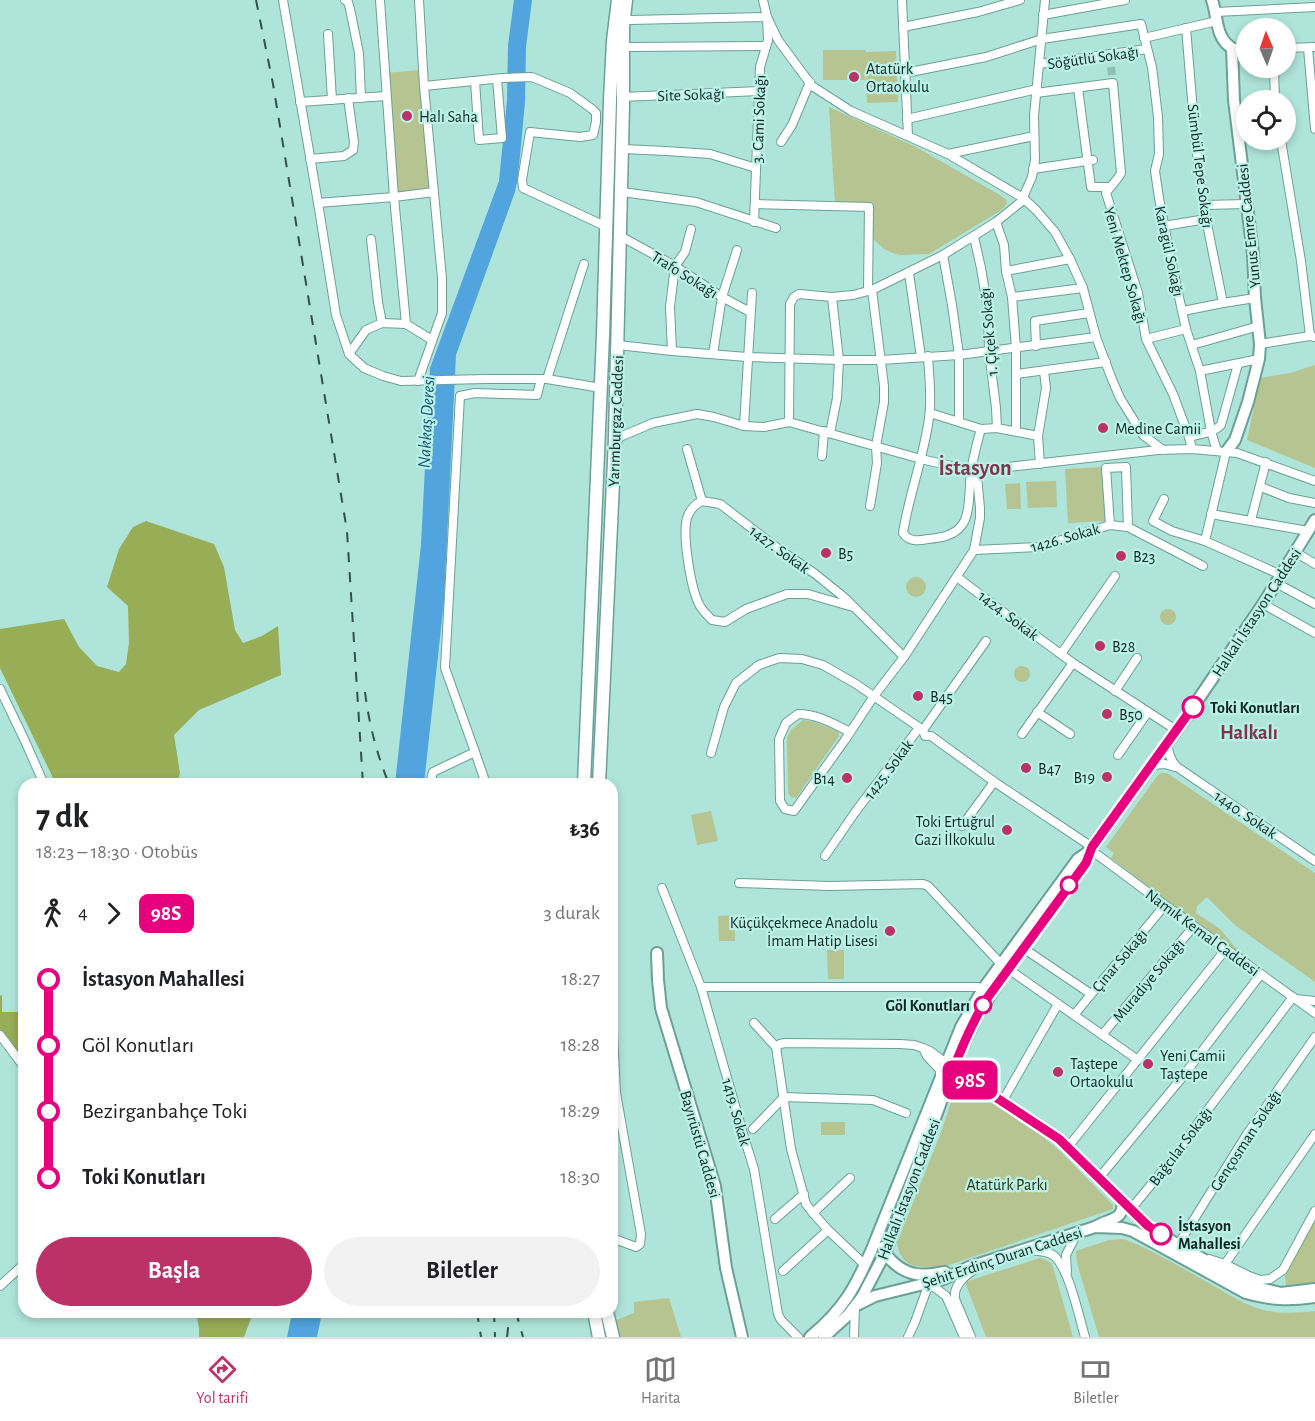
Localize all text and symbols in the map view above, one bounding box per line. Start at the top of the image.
north arrow [1236,18,1296,78]
map controls [1236,18,1296,150]
street label: Söğütlü Sokağı [1046,44,1140,72]
place label: Atatürk Ortaokulu [866,61,929,95]
marker: Atatürk Ortaokulu [847,70,861,84]
street label: 3. Cami Sokağı [749,74,769,164]
street label: Site Sokağı [657,86,725,104]
button: locate [1236,90,1296,150]
street label: Sümbül Tepe Sokağı [1184,103,1216,229]
marker: Halı Saha [400,109,414,123]
place label: Halı Saha [419,109,478,125]
street label: Yunus Emre Caddesi [1234,163,1263,289]
street label: Yeni Mektep Sokağı [1101,205,1149,326]
street label: Karagül Sokağı [1152,205,1186,298]
street label: Trafo Sokağı [648,248,721,302]
street label: 1. Çiçek Sokağı [977,287,1001,377]
street label: Yarımburgaz Caddesi [606,355,626,487]
water label: Nakkaş Deresi [416,375,438,469]
marker: Medine Camii [1096,421,1110,435]
place label: Medine Camii [1115,421,1201,437]
district label: İstasyon [938,454,1012,480]
street label: 1426. Sokak [1029,520,1102,555]
street label: 1427. Sokak [746,523,813,577]
street label: Halkalı İstasyon Caddesi [1208,544,1305,680]
marker: B5 [819,546,833,560]
place label: B5 [838,546,853,562]
marker: B23 [1114,549,1128,563]
place label: B23 [1133,549,1155,565]
street label: 1424. Sokak [975,588,1042,644]
marker: B28 [1093,639,1107,653]
place label: B28 [1112,639,1135,655]
marker: B45 [911,689,925,703]
place label: B45 [930,689,953,705]
marker: Toki Konutları [1182,696,1204,718]
place label: Toki Konutları [1210,700,1300,716]
marker: B50 [1100,707,1114,721]
place label: B50 [1119,707,1143,723]
district label: Halkalı [1220,723,1278,743]
street label: 1425. Sokak [861,736,917,802]
marker: B47 [1019,761,1033,775]
place label: B47 [1038,761,1061,777]
place label: B19 [1073,770,1095,786]
marker: B19 [1100,770,1114,784]
place label: B14 [813,771,835,787]
marker: B14 [840,771,854,785]
street label: 1440. Sokak [1211,788,1281,842]
text: 7 dk [36,801,89,834]
place label: Toki Ertuğrul Gazi İlkokulu [914,814,995,848]
text: ₺36 [570,818,600,840]
marker: Toki Ertuğrul Gazi İlkokulu [1000,823,1014,837]
text: 18:23 – 18:30 · Otobüs [36,842,198,862]
unlabelled marker [1060,876,1078,894]
street label: Namık Kemal Caddesi [1143,886,1262,979]
icon: walk [36,897,69,930]
icon: forward [97,897,130,930]
text: 4 [78,903,88,923]
text: 98S [151,903,182,924]
text: 3 durak [543,903,600,923]
place label: Küçükçekmece Anadolu İmam Hatip Lisesi [730,915,878,949]
marker: Küçükçekmece Anadolu İmam Hatip Lisesi [883,924,897,938]
street label: Çınar Sokağı [1089,926,1151,995]
street label: Muradiye Sokağı [1110,936,1189,1026]
text: İstasyon Mahallesi [82,968,245,990]
text: 18:27 [562,969,600,989]
marker: Göl Konutları [974,996,992,1014]
place label: Göl Konutları [886,998,970,1014]
text: Göl Konutları [82,1034,194,1056]
text: 18:28 [560,1035,600,1055]
place label: Yeni Camii Taştepe [1160,1048,1226,1082]
place label: Taştepe Ortaokulu [1070,1056,1133,1090]
marker: Yeni Camii Taştepe [1141,1057,1155,1071]
line badge: 98S [936,1060,1004,1100]
marker: Taştepe Ortaokulu [1051,1065,1065,1079]
text: 98S [955,1070,985,1091]
street label: 1419. Sokak [719,1077,753,1148]
street label: Gençosman Sokağı [1207,1087,1284,1194]
street label: Bayırüstü Caddesi [676,1089,723,1200]
text: Bezirganbahçe Toki [82,1100,248,1122]
text: 18:29 [561,1101,600,1121]
street label: Bağcılar Sokağı [1146,1104,1215,1189]
street label: Halkalı İstasyon Caddesi [873,1116,944,1262]
text: Toki Konutları [82,1166,206,1188]
text: 18:30 [560,1167,600,1187]
park label: Atatürk Parkı [966,1177,1048,1193]
place label: İstasyon Mahallesi [1178,1216,1241,1252]
marker: İstasyon Mahallesi [1150,1223,1172,1245]
street label: Şehit Erdinç Duran Caddesi [920,1224,1084,1291]
button: Başla [36,1237,312,1306]
button: Biletler [324,1237,600,1306]
tab: Yol tarifi [196,1353,248,1408]
tab: Harita [641,1353,680,1408]
tab: Biletler [1073,1353,1119,1408]

